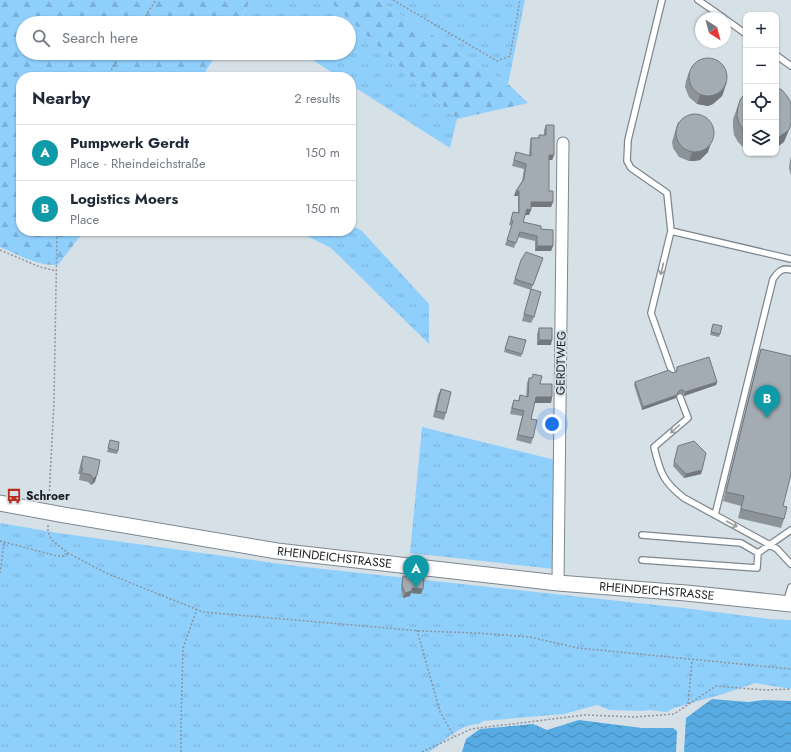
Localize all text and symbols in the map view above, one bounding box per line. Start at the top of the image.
north arrow [695,12,731,48]
map controls [743,12,779,156]
button: + [743,12,779,48]
search box [16,16,356,60]
icon: search [30,27,52,49]
text: Search here [62,27,138,49]
button: − [743,48,779,84]
button: locate [743,84,779,120]
text: Nearby [32,86,90,110]
text: 2 results [294,89,340,108]
button: layers [743,120,779,156]
text: Pumpwerk Gerdt [70,132,189,154]
text: A [40,143,50,162]
text: 150 m [305,143,340,162]
text: Place · Rheindeichstraße [70,154,206,173]
text: Logistics Moers [70,188,178,210]
text: B [41,199,49,218]
text: 150 m [305,199,340,218]
text: Place [70,210,99,229]
one-way arrow [657,262,665,275]
street label: GERDTWEG [551,331,571,395]
pin: B [754,385,780,418]
your location [542,414,562,434]
one-way arrow [670,424,680,433]
bus stop icon: Schroer [5,487,23,505]
place label: Schroer [26,487,70,505]
one-way arrow [726,521,738,529]
street label: RHEINDEICHSTRASSE [276,542,393,573]
pin: A [403,555,429,588]
street label: RHEINDEICHSTRASSE [599,577,715,605]

